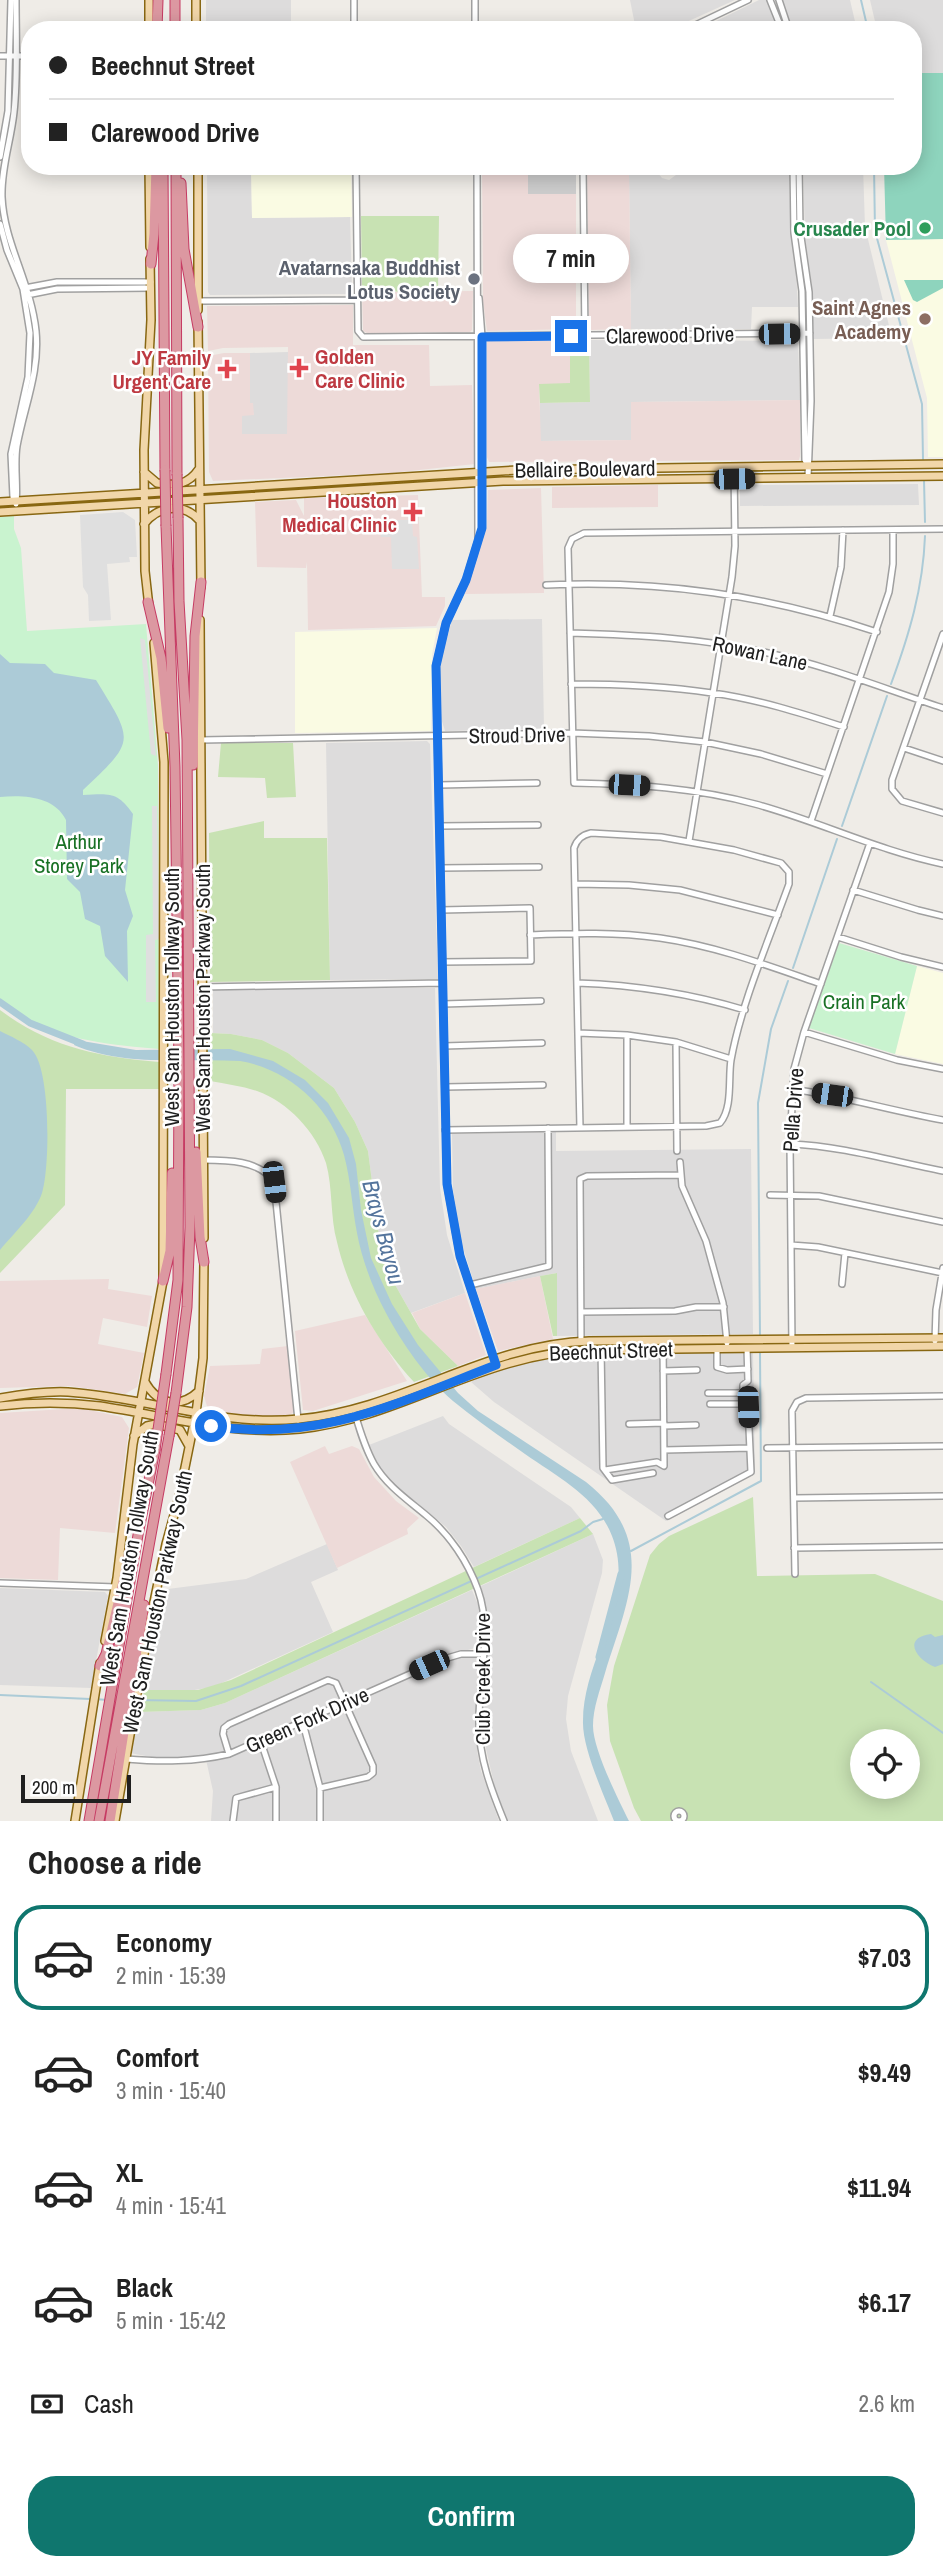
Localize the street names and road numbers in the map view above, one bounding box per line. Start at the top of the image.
street label: Clarewood Drive [606,319,734,351]
street label: Bellaire Boulevard [514,453,656,485]
street label: Rowan Lane [710,629,810,677]
street label: Stroud Drive [468,720,566,750]
street label: West Sam Houston Parkway South [188,864,217,1132]
street label: West Sam Houston Tollway South [157,868,186,1126]
street label: Pella Drive [776,1067,810,1153]
street label: Beechnut Street [549,1334,673,1368]
street label: West Sam Houston Tollway South [92,1428,166,1688]
street label: West Sam Houston Parkway South [115,1468,199,1736]
street label: Club Creek Drive [468,1613,497,1745]
street label: Green Fork Drive [241,1680,373,1760]

